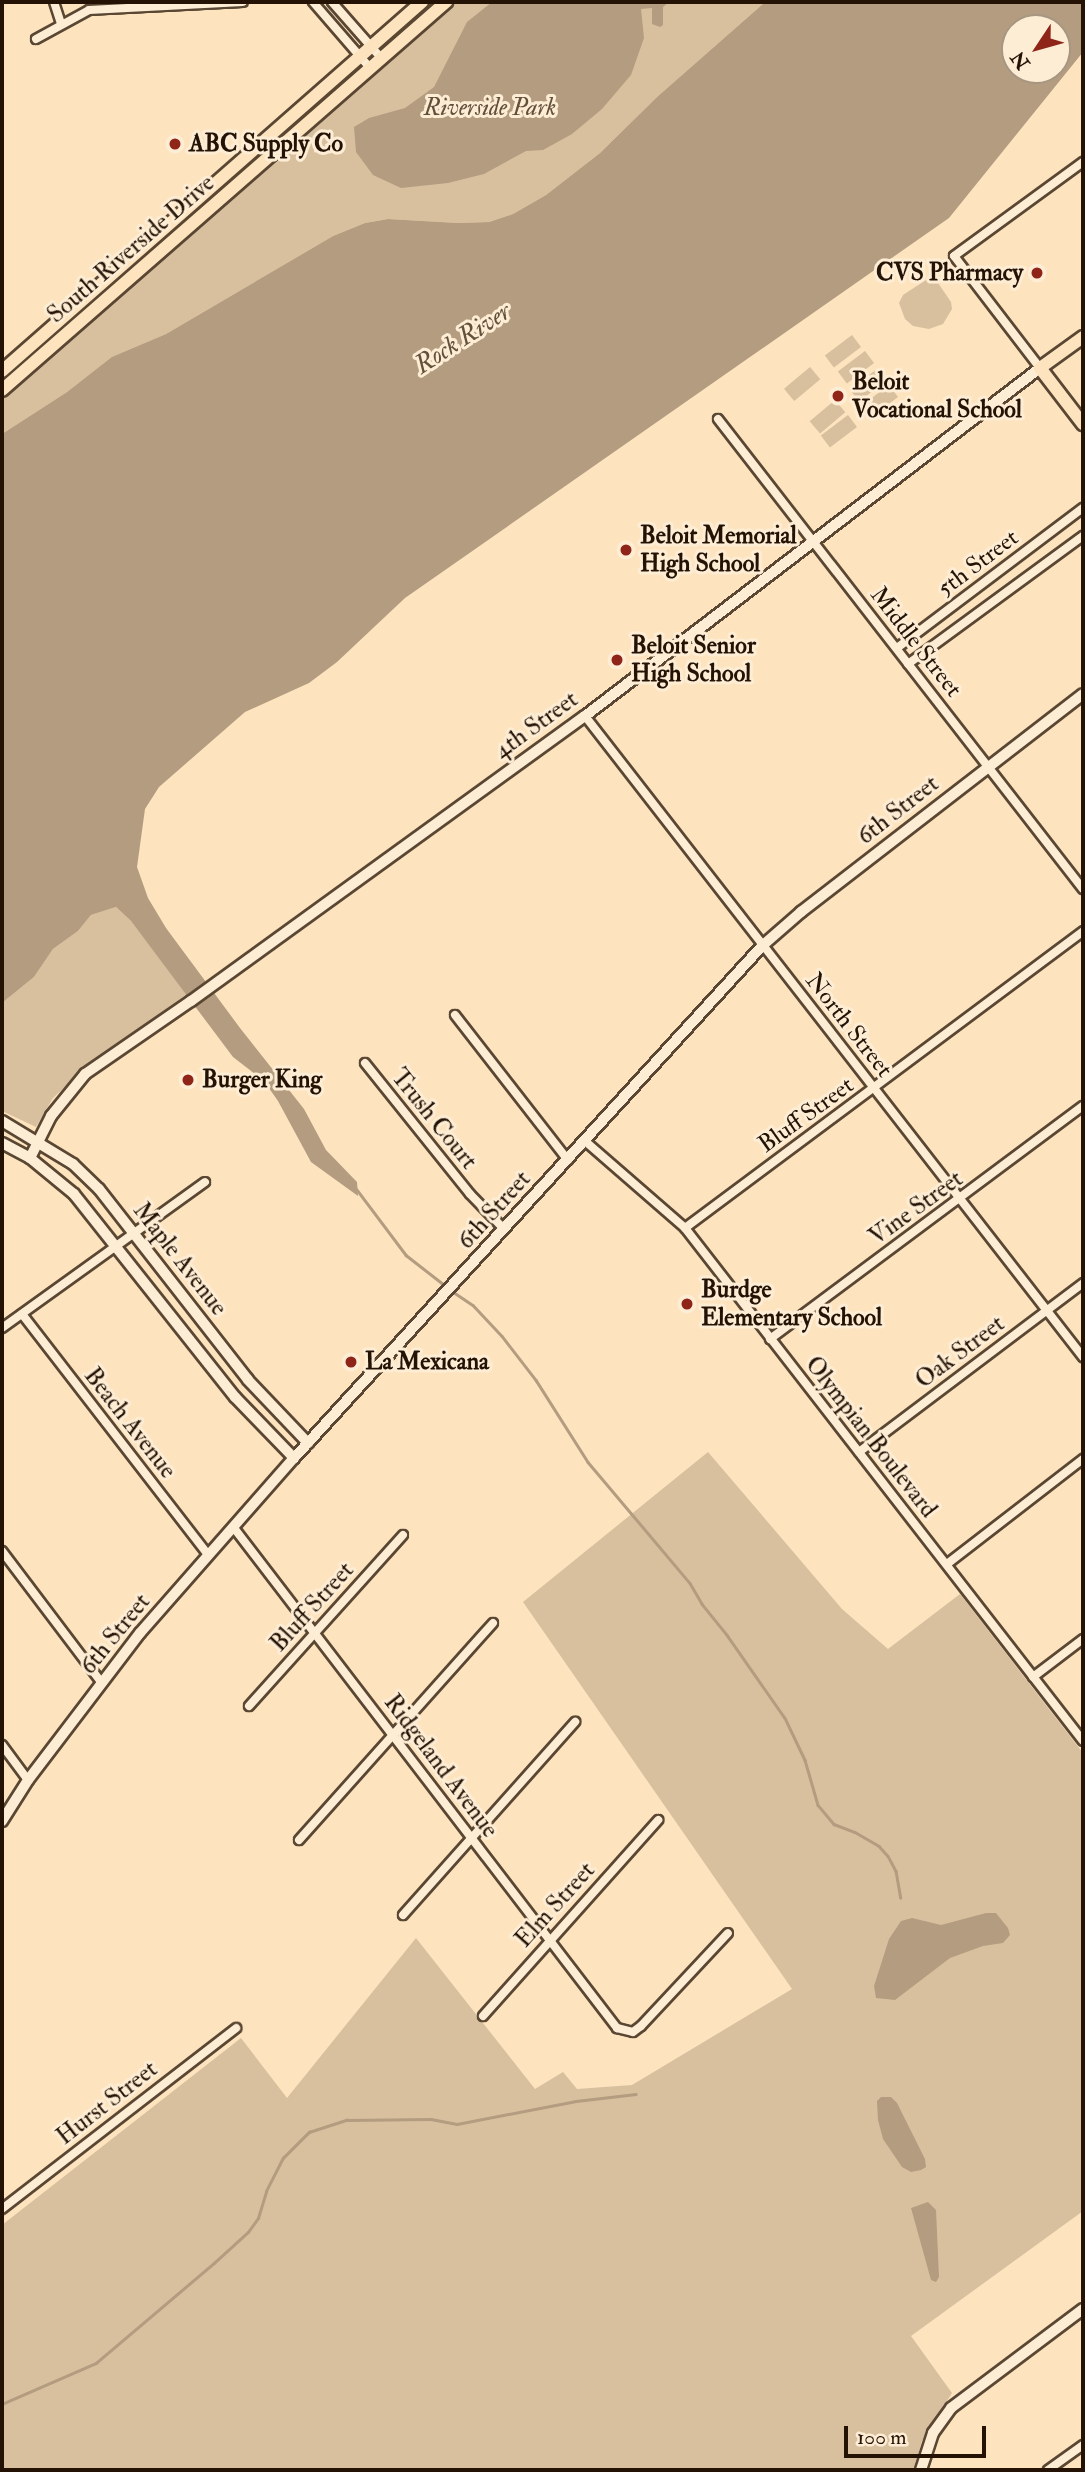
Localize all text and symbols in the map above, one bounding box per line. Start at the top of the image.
north arrow [1001,14,1071,84]
text: N [1006,46,1035,74]
park label: Riverside Park [424,94,556,122]
place label: ABC Supply Co [189,130,343,158]
marker: ABC Supply Co [167,136,183,152]
street label: South Riverside Drive [42,169,220,329]
place label: CVS Pharmacy [876,259,1023,287]
marker: CVS Pharmacy [1029,265,1045,281]
water label: Rock River [409,296,517,382]
place label: Beloit Vocational School [852,368,1022,424]
marker: Beloit Vocational School [830,388,846,404]
place label: Beloit Memorial High School [640,522,797,578]
street label: 5th Street [932,523,1024,603]
marker: Beloit Memorial High School [618,542,634,558]
street label: Middle Street [864,581,968,703]
place label: Beloit Senior High School [631,632,756,688]
marker: Beloit Senior High School [609,652,625,668]
street label: 4th Street [489,685,583,765]
street label: 6th Street [852,769,944,851]
street label: North Street [799,967,899,1083]
street label: Trush Court [385,1063,483,1175]
place label: Burger King [202,1066,322,1094]
street label: Bluff Street [753,1071,859,1159]
marker: Burger King [180,1072,196,1088]
street label: Vine Street [864,1164,968,1252]
street label: 6th Street [451,1165,537,1255]
street label: Maple Avenue [127,1197,233,1321]
place label: Burdge Elementary School [701,1276,882,1332]
marker: Burdge Elementary School [679,1296,695,1312]
street label: Oak Street [910,1309,1010,1395]
place label: La Mexicana [365,1348,489,1376]
street label: Olympian Boulevard [799,1351,943,1523]
marker: La Mexicana [343,1354,359,1370]
street label: Beach Avenue [78,1362,182,1484]
street label: Bluff Street [264,1556,360,1658]
street label: 6th Street [74,1588,156,1680]
street label: Ridgeland Avenue [378,1689,504,1843]
street label: Elm Street [509,1856,601,1954]
street label: Hurst Street [51,2055,163,2151]
scale bar [847,2412,989,2456]
text: 100 m [857,2424,907,2451]

